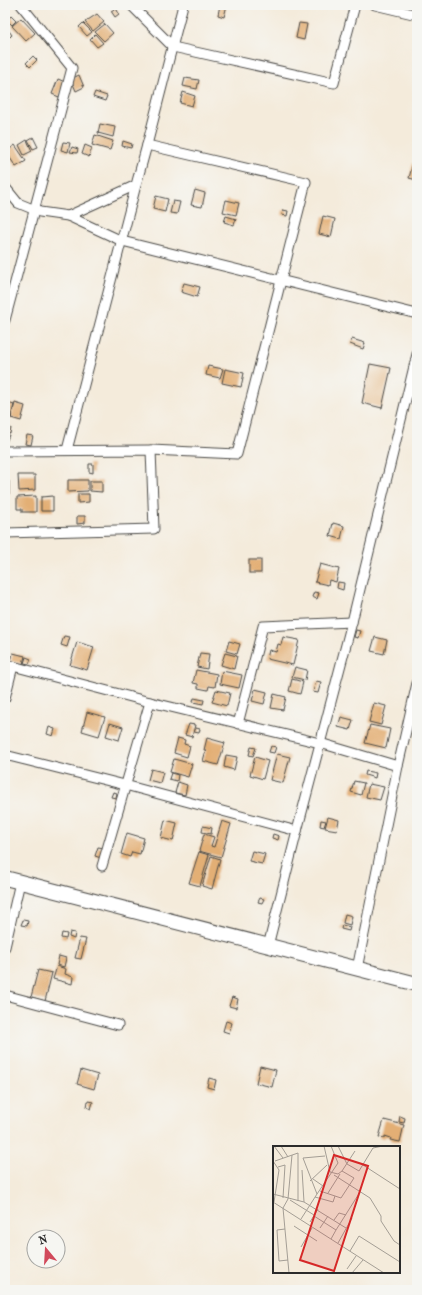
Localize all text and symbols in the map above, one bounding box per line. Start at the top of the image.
inset map [273,1146,400,1273]
north arrow [26,1229,66,1269]
text: N [37,1232,50,1247]

